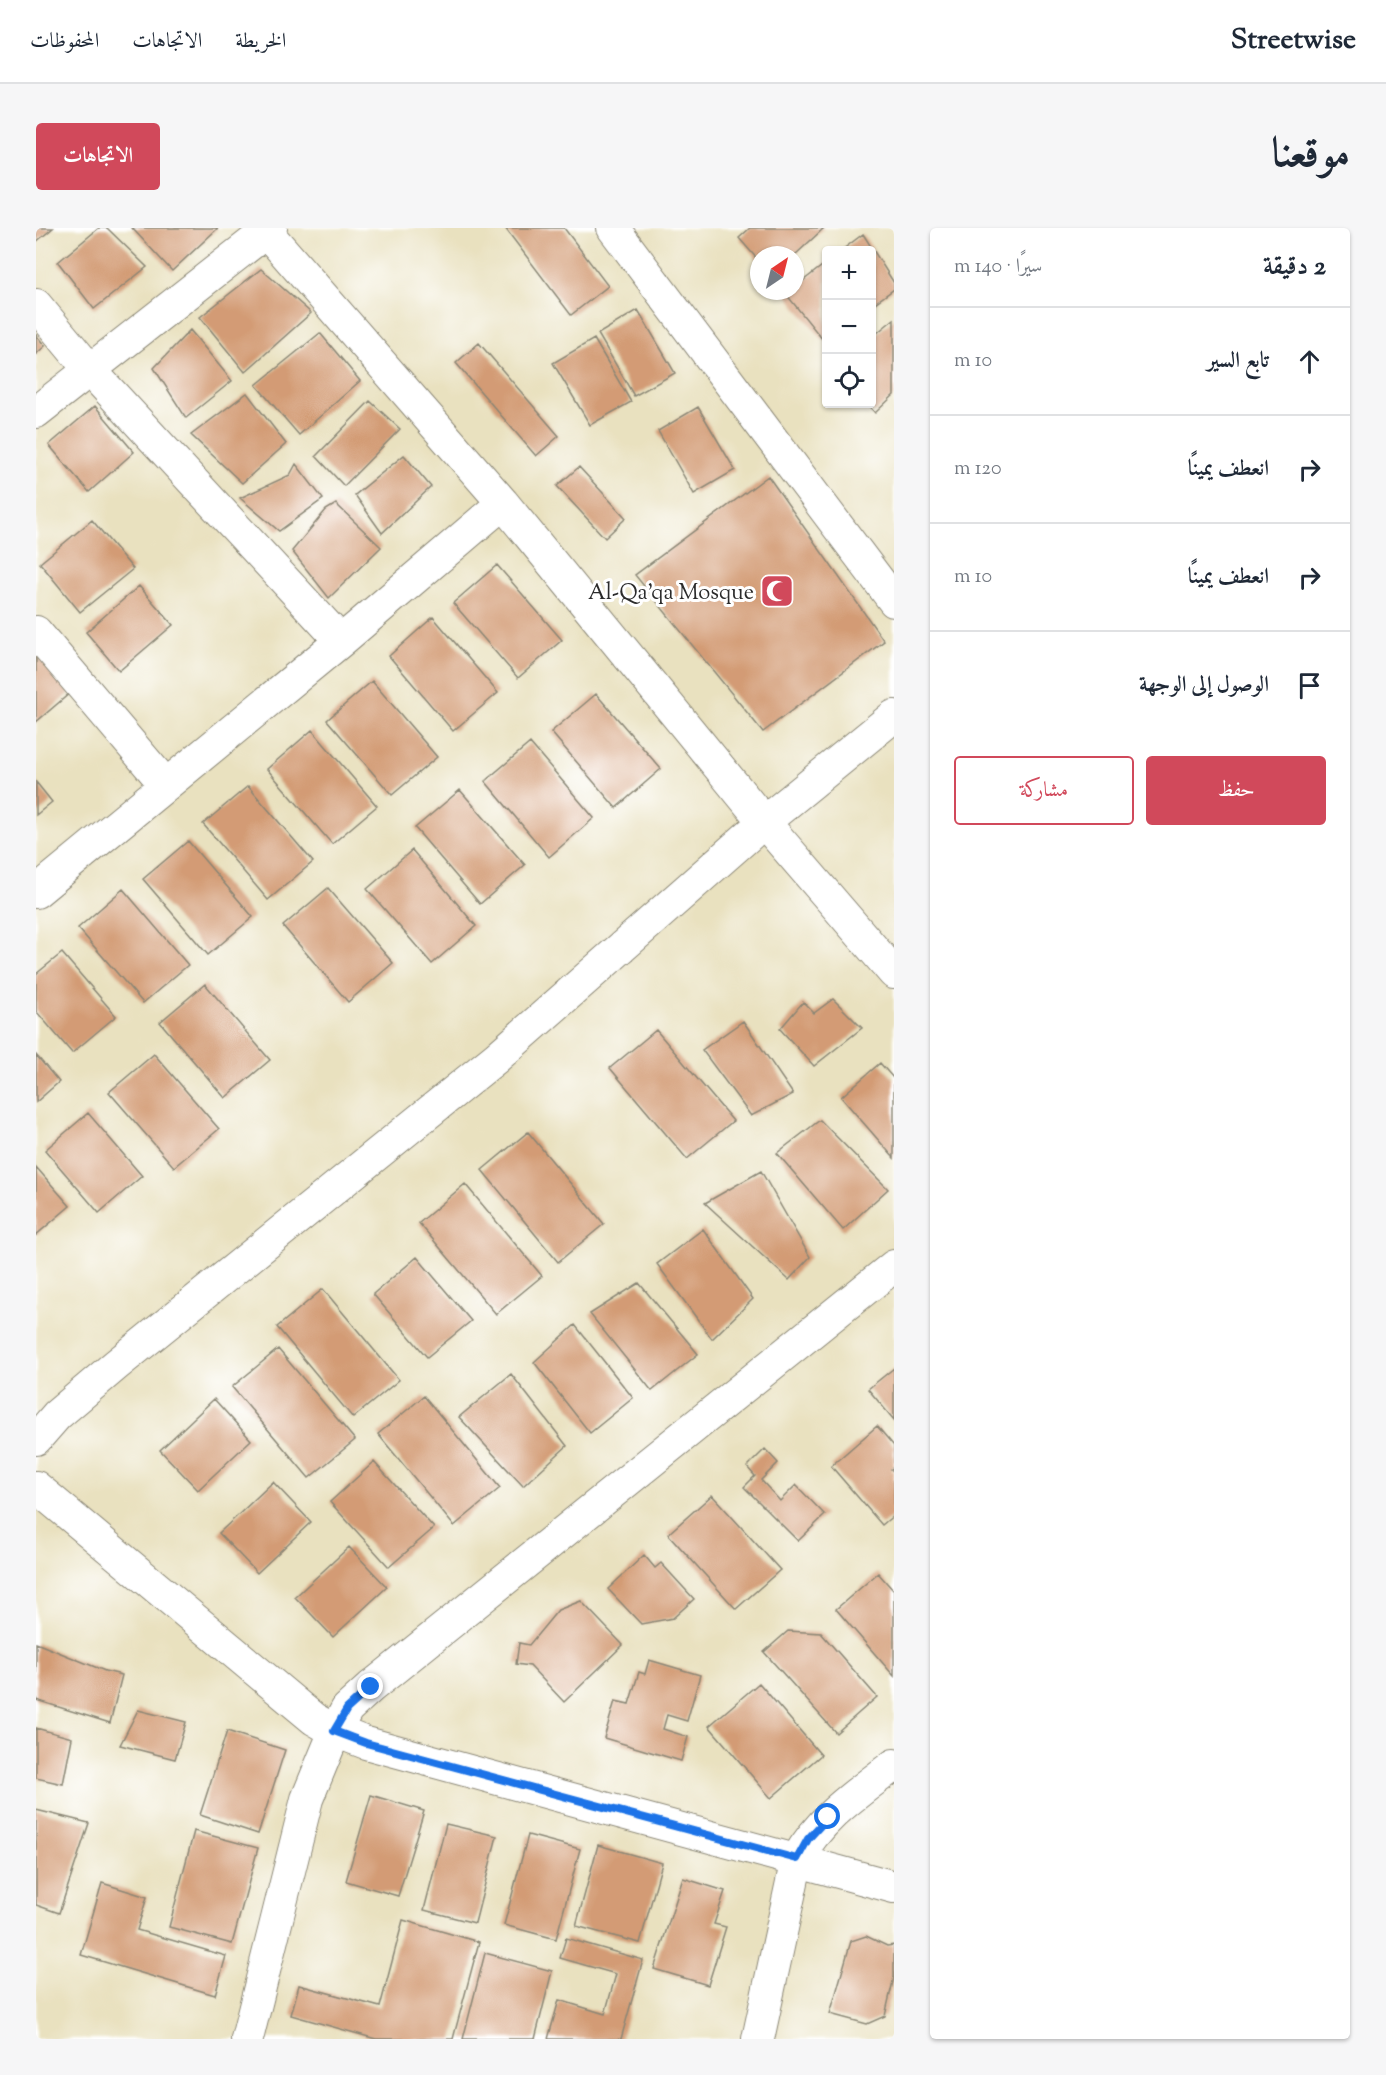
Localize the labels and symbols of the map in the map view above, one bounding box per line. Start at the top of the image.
north arrow [750,246,804,300]
mosque icon: Al-Qa’qa Mosque [759,573,795,609]
place label: Al-Qa’qa Mosque [588,578,754,610]
route end [357,1673,383,1699]
route start [814,1803,840,1829]

